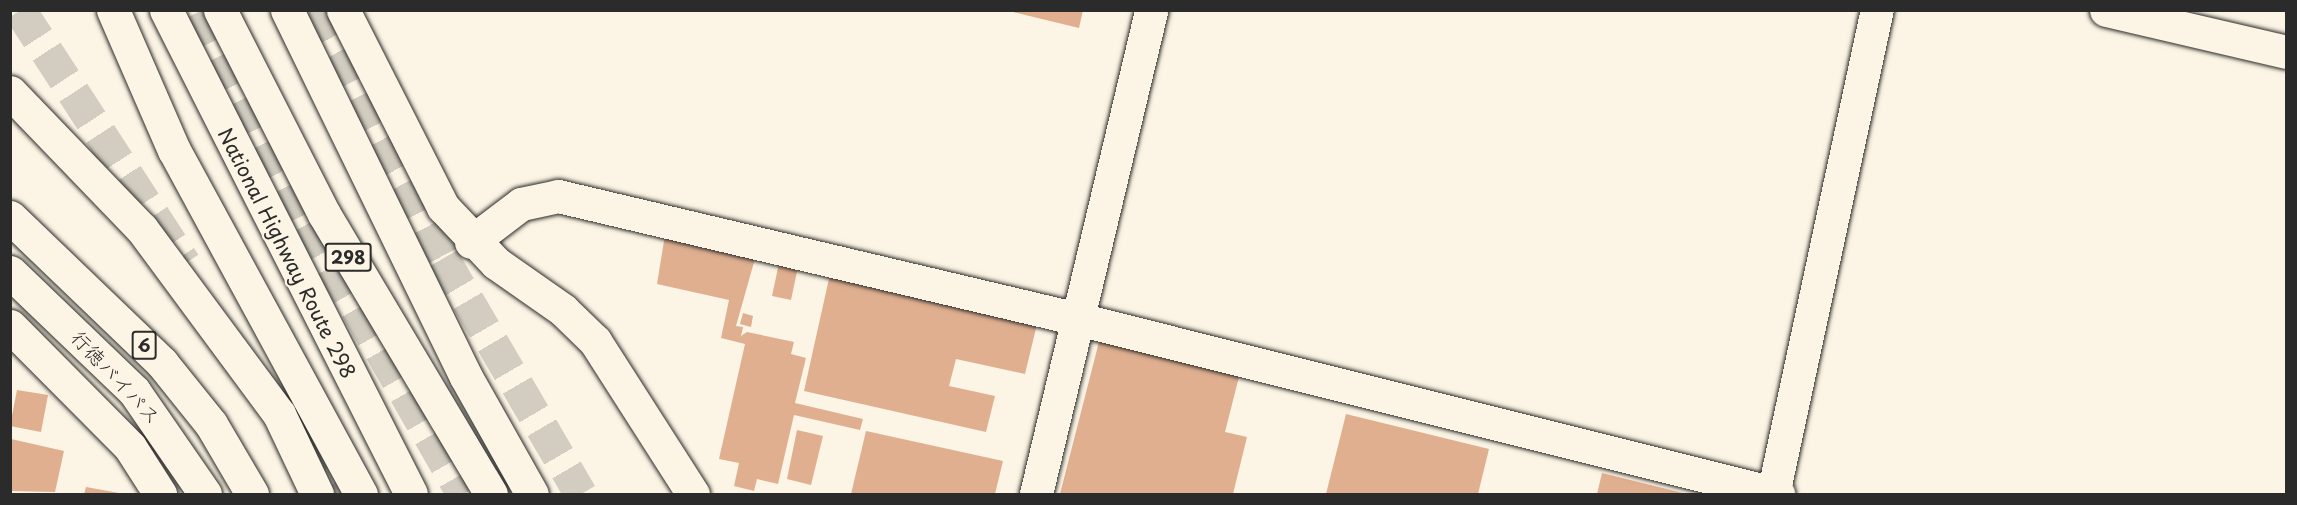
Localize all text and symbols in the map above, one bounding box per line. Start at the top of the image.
street label: National Highway Route 298 [213,123,361,383]
road number: 298 [324,242,372,272]
street label: 行徳バイパス [66,325,166,429]
road number: 6 [130,330,158,360]

